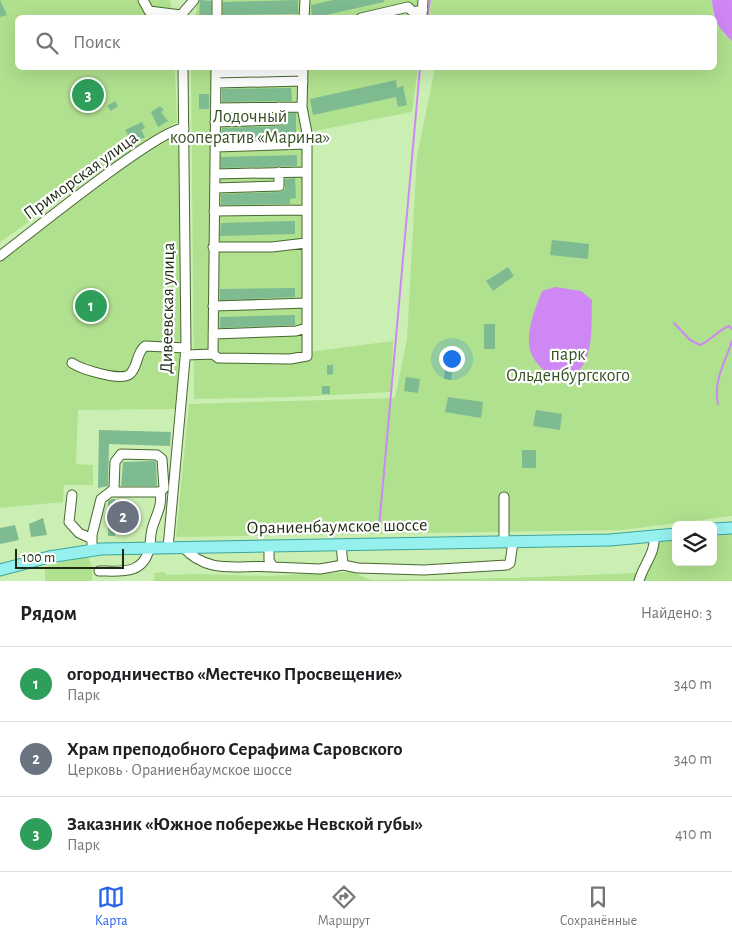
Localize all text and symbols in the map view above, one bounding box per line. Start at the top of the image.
search box [15,15,717,70]
icon: search [33,29,61,57]
text: Поиск [73,33,120,52]
pin: 3 [72,76,104,114]
park label: Лодочный кооператив «Марина» [170,108,330,147]
street label: Приморская улица [21,129,141,223]
street label: Дивеевская улица [158,242,178,374]
pin: 1 [75,287,107,325]
your location [439,346,465,372]
park label: парк Ольденбургского [506,346,630,385]
pin: 2 [107,498,139,536]
street label: Ораниенбаумское шоссе [246,515,428,538]
map controls [672,521,717,566]
button: layers [672,521,717,566]
scale bar [15,546,124,569]
text: 100 m [22,551,55,565]
text: Рядом [20,603,77,624]
text: Найдено: 3 [641,605,712,621]
text: огородничество «Местечко Просвещение» [67,665,403,684]
text: 1 [33,676,39,692]
text: 340 m [674,676,712,692]
text: Парк [67,687,100,703]
text: Храм преподобного Серафима Саровского [67,740,403,759]
text: 2 [32,751,40,767]
text: 340 m [674,751,712,767]
text: Церковь · Ораниенбаумское шоссе [67,762,292,778]
text: Заказник «Южное побережье Невской губы» [67,815,423,834]
text: 3 [33,826,39,842]
text: 410 m [675,826,712,842]
text: Парк [67,837,100,853]
tab: Карта [95,883,128,930]
tab: Маршрут [317,883,370,930]
tab: Сохранённые [560,883,637,930]

